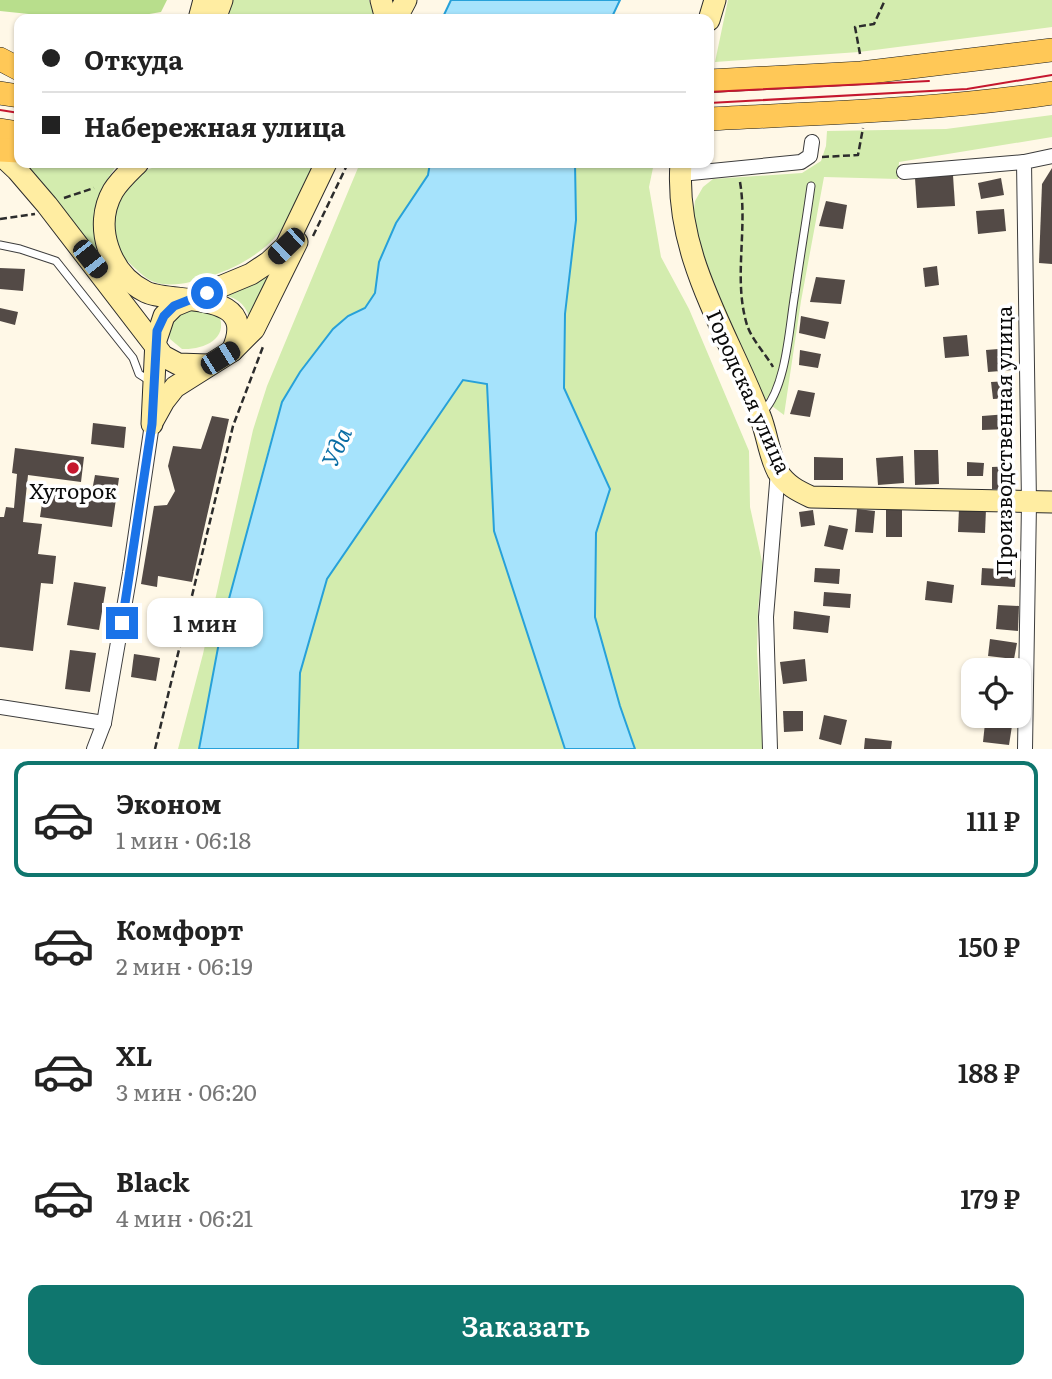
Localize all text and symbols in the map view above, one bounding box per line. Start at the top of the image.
text: Откуда [84,39,183,78]
text: Набережная улица [84,106,346,145]
car [264,224,309,268]
car [69,236,112,282]
route start [191,277,223,309]
street label: Городская улица [700,304,801,479]
street label: Производственная улица [987,305,1018,576]
car [197,338,244,378]
water label: Уда [312,421,359,471]
marker: Хуторок [65,460,81,476]
place label: Хуторок [29,474,117,505]
callout: 1 мин [146,598,262,648]
text: 1 мин [173,605,237,639]
route end [106,607,138,639]
map controls [961,658,1031,728]
button: locate [961,658,1031,728]
text: Эконом [116,783,221,822]
icon: car [32,788,95,851]
text: 111 ₽ [966,800,1020,839]
text: 1 мин · 06:18 [116,822,251,856]
text: Комфорт [116,909,243,948]
icon: car [32,914,95,977]
text: 150 ₽ [958,926,1020,965]
text: 2 мин · 06:19 [116,948,253,982]
text: XL [116,1035,153,1074]
icon: car [32,1040,95,1103]
text: 188 ₽ [958,1052,1020,1091]
text: 3 мин · 06:20 [116,1074,257,1108]
text: Black [116,1161,190,1200]
icon: car [32,1166,95,1229]
text: 179 ₽ [960,1178,1020,1217]
text: 4 мин · 06:21 [116,1200,253,1234]
button: Заказать [28,1285,1024,1365]

